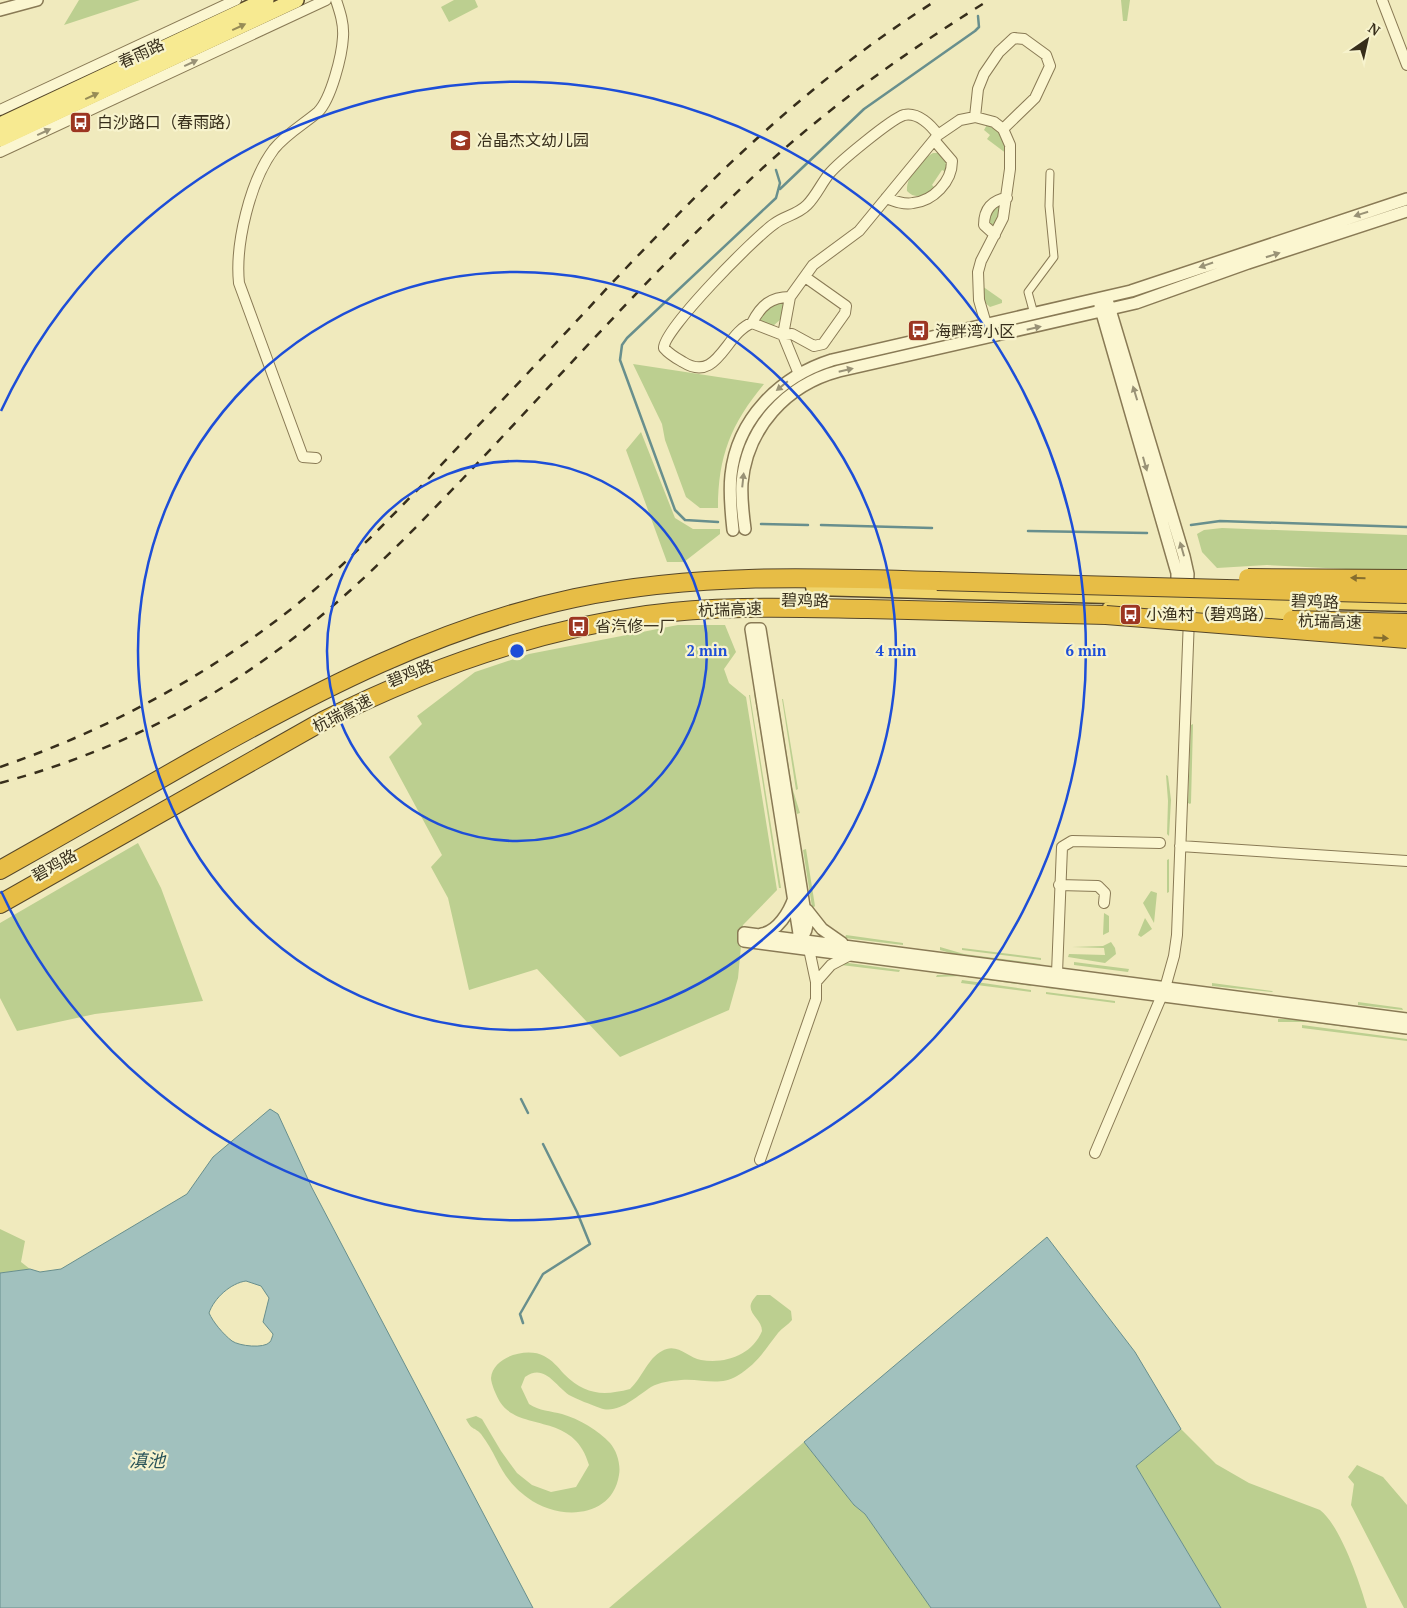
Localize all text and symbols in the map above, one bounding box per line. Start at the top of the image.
north arrow [1342,15,1392,65]
text: N [1365,18,1385,40]
one-way arrow [232,23,246,31]
street label: 春雨路 [115,33,167,73]
one-way arrow [184,59,198,67]
one-way arrow [85,91,99,99]
bus stop icon: 白沙路口（春雨路） [69,110,93,134]
place label: 白沙路口（春雨路） [97,111,241,133]
one-way arrow [37,127,51,135]
school or university icon: 冶晶杰文幼儿园 [449,128,473,152]
place label: 冶晶杰文幼儿园 [477,129,589,151]
one-way arrow [1353,210,1368,218]
one-way arrow [1265,251,1280,259]
one-way arrow [1199,262,1214,269]
bus stop icon: 海畔湾小区 [907,319,931,343]
place label: 海畔湾小区 [935,320,1015,342]
one-way arrow [1026,324,1041,332]
one-way arrow [838,365,854,373]
one-way arrow [776,380,789,391]
one-way arrow [1131,386,1139,401]
one-way arrow [1142,456,1150,471]
one-way arrow [739,472,747,488]
one-way arrow [1178,541,1186,557]
one-way arrow [1350,573,1366,581]
street label: 碧鸡路 [781,589,829,611]
street label: 碧鸡路 [1291,589,1339,613]
street label: 杭瑞高速 [698,597,762,621]
bus stop icon: 小渔村（碧鸡路） [1118,602,1142,626]
place label: 小渔村（碧鸡路） [1146,603,1274,625]
street label: 杭瑞高速 [1298,609,1362,633]
bus stop icon: 省汽修一厂 [567,614,591,638]
place label: 省汽修一厂 [595,615,675,637]
one-way arrow [1374,635,1390,643]
text: 2 min [686,640,728,660]
text: 4 min [875,640,917,660]
text: 6 min [1065,640,1107,660]
centre of rings [508,642,526,660]
street label: 碧鸡路 [384,654,436,692]
street label: 杭瑞高速 [308,689,376,737]
street label: 碧鸡路 [28,844,80,886]
water label: 滇池 [129,1448,167,1472]

